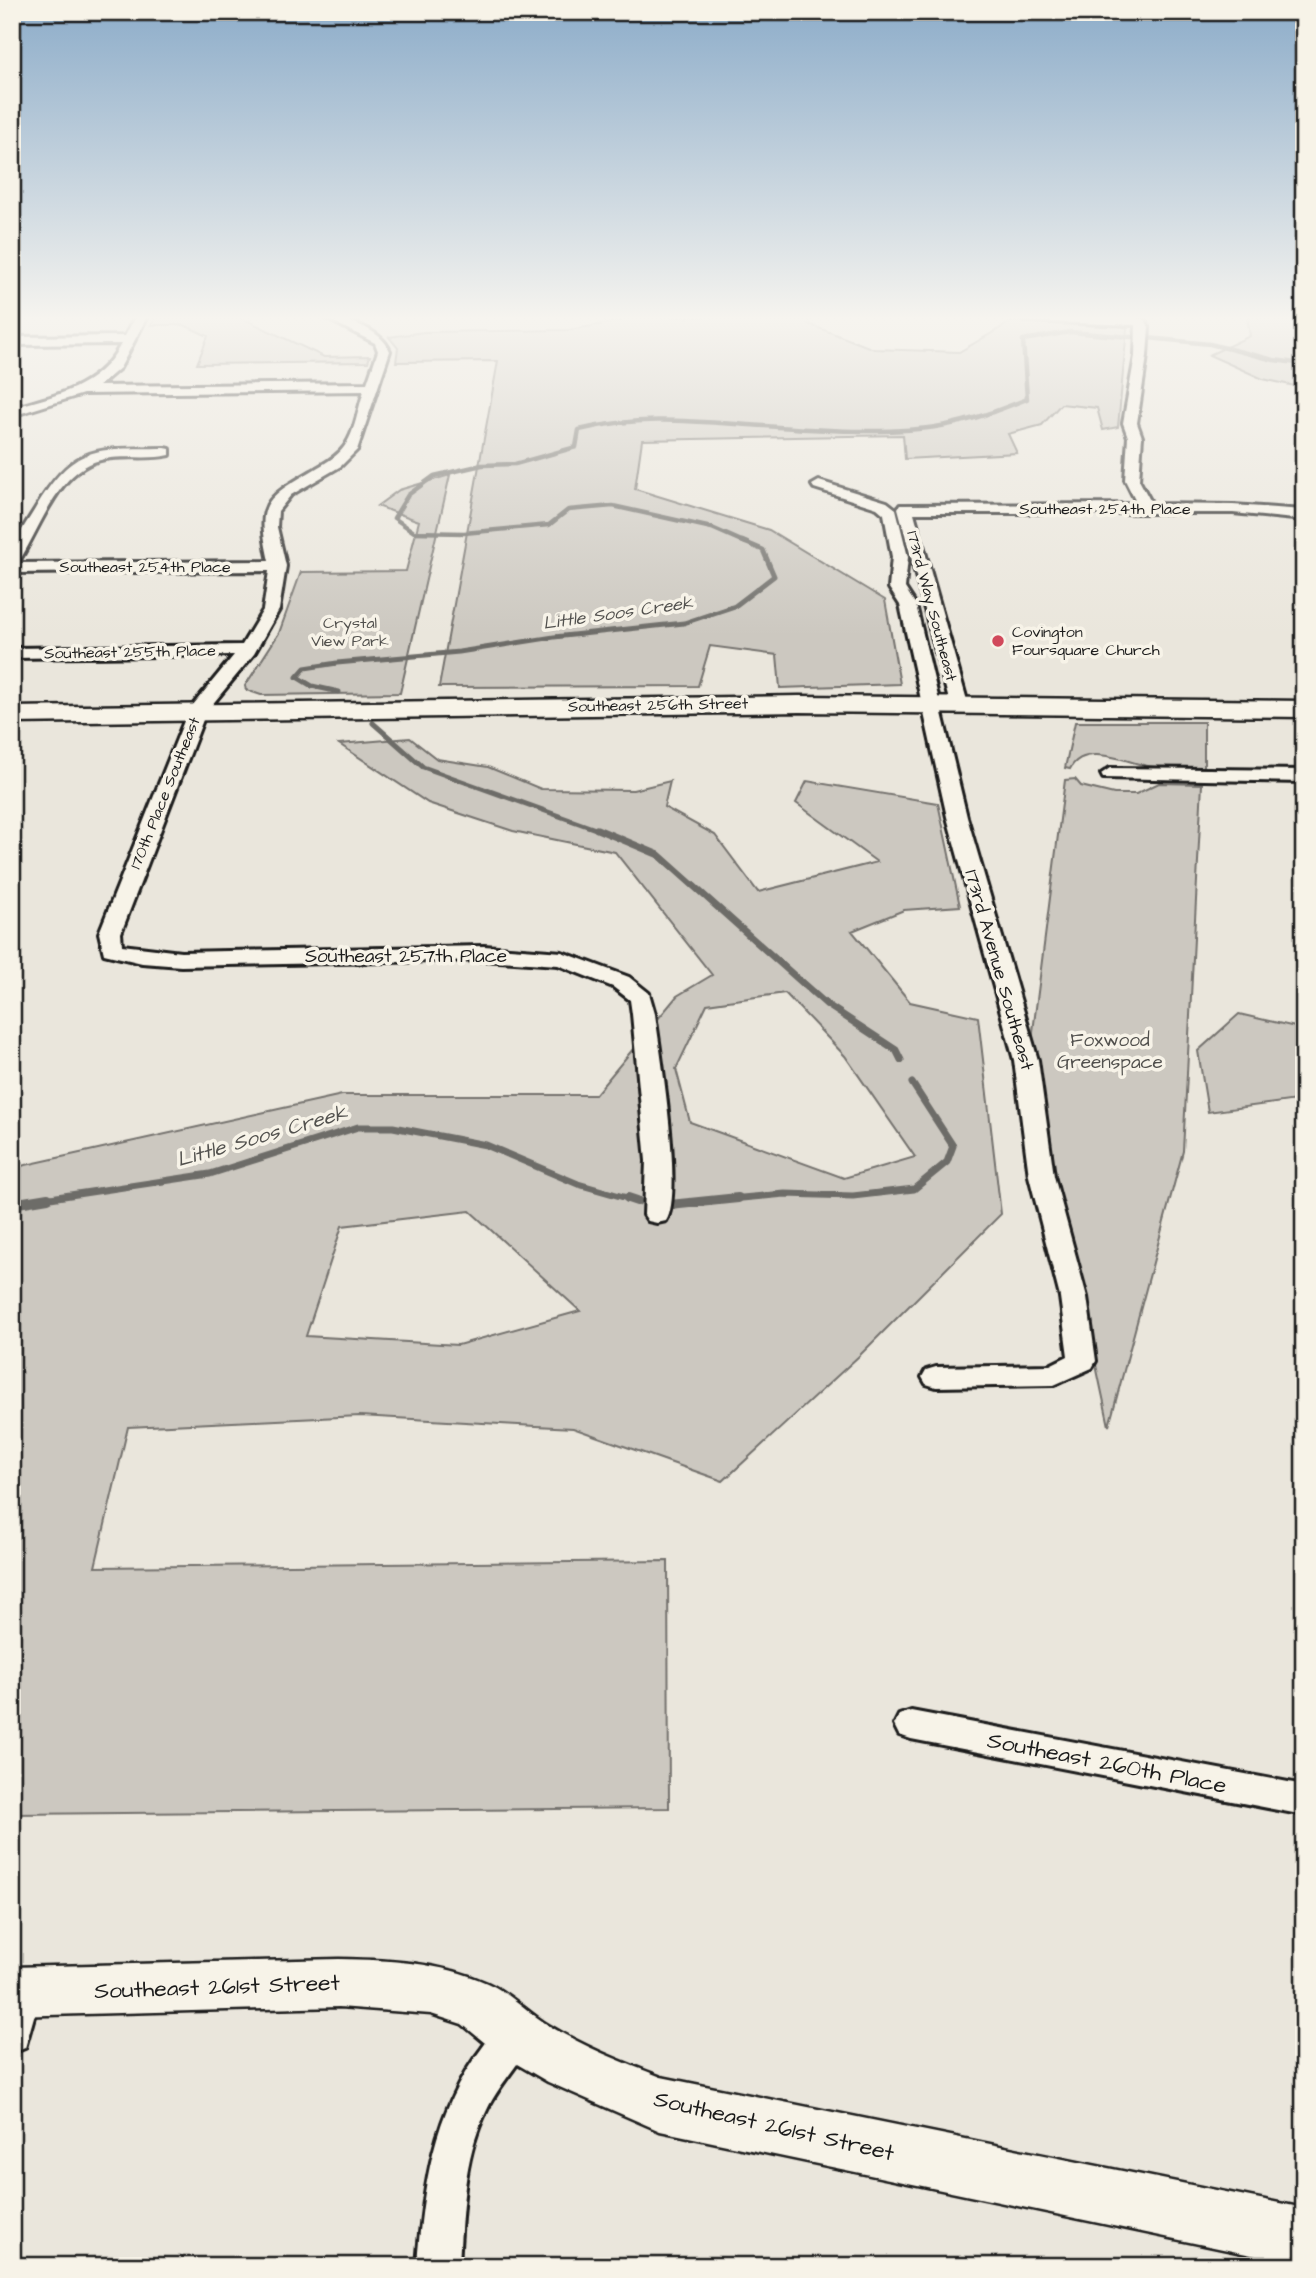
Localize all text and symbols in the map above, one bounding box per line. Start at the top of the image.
street label: Southeast 254th Place [1019,498,1191,520]
street label: 173rd Way Southeast [900,528,963,684]
street label: Southeast 254th Place [59,556,231,578]
water label: Little Soos Creek [542,590,695,636]
park label: Crystal View Park [311,612,389,652]
place label: Covington Foursquare Church [1012,621,1160,661]
marker: Covington Foursquare Church [990,633,1006,649]
street label: Southeast 255th Place [44,639,216,664]
street label: Southeast 256th Street [568,692,749,718]
street label: 170th Place Southeast [124,713,206,872]
street label: 173rd Avenue Southeast [957,866,1041,1074]
street label: Southeast 257th Place [305,943,507,970]
park label: Foxwood Greenspace [1057,1027,1163,1076]
water label: Little Soos Creek [173,1098,352,1174]
street label: Southeast 260th Place [985,1724,1229,1802]
street label: Southeast 261st Street [94,1967,341,2007]
street label: Southeast 261st Street [651,2083,898,2169]

